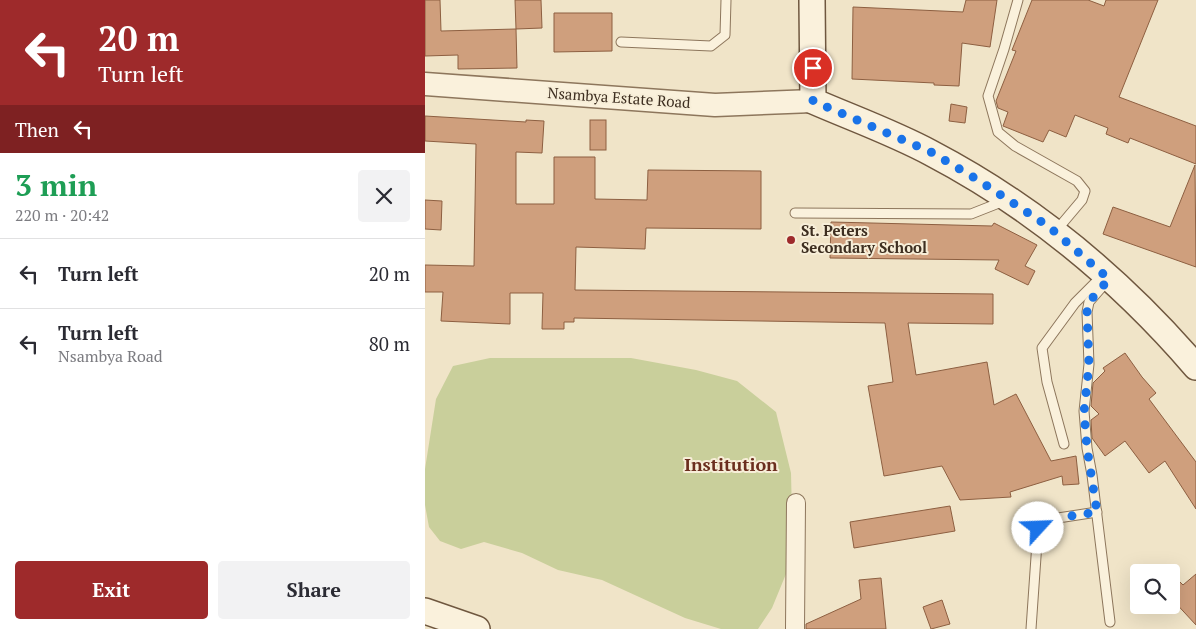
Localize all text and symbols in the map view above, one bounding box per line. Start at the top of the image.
text: 20 m [98,15,179,61]
icon: left [15,20,80,85]
pin [792,47,834,89]
icon: arrive [799,54,827,82]
text: Turn left [98,59,184,88]
street label: Nsambya Estate Road [547,82,691,112]
icon: left [69,115,97,143]
text: Then [15,117,59,142]
text: 3 min [15,165,97,205]
button: close [358,170,410,222]
text: 220 m · 20:42 [15,204,109,226]
place label: St. Peters Secondary School [801,220,927,257]
marker: St. Peters Secondary School [785,234,797,246]
icon: left [15,260,43,288]
text: Turn left [58,261,139,286]
text: 20 m [369,261,410,286]
text: Turn left [58,320,139,345]
icon: left [15,330,43,358]
text: 80 m [369,331,410,356]
text: Nsambya Road [58,345,163,367]
district label: Institution [684,452,778,476]
position arrow [1011,501,1063,553]
button: Exit [15,561,208,619]
button: Share [218,561,410,619]
map controls [1130,564,1180,614]
button: search [1130,564,1180,614]

